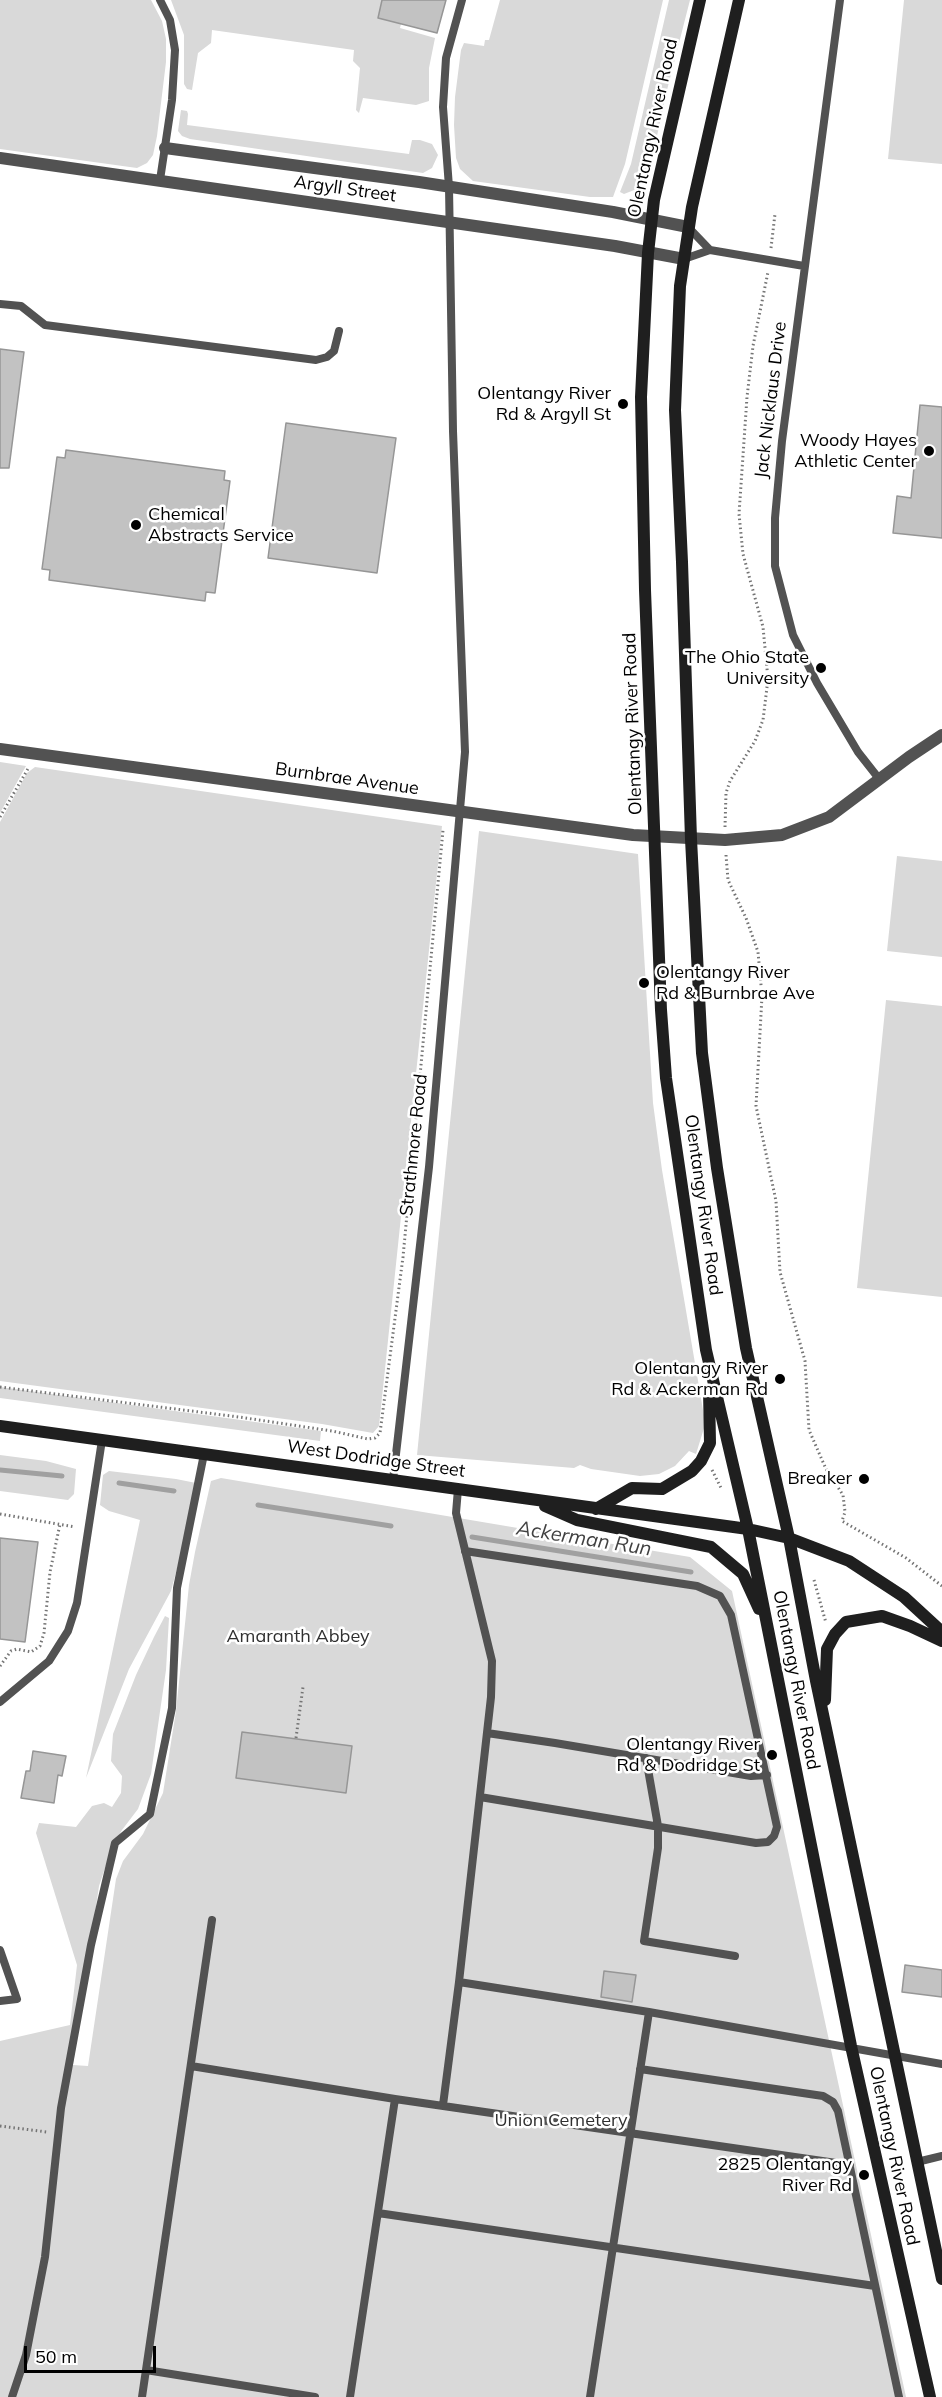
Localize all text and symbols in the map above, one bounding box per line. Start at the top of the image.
street label: Olentangy River Road [623,36,683,220]
street label: Argyll Street [292,171,398,207]
street label: Jack Nicklaus Drive [751,320,791,480]
place label: Olentangy River Rd & Argyll St [477,383,611,426]
marker: Olentangy River Rd & Argyll St [616,397,630,411]
place label: Woody Hayes Athletic Center [794,430,917,472]
marker: Woody Hayes Athletic Center [922,444,936,458]
place label: Chemical Abstracts Service [148,504,294,546]
marker: Chemical Abstracts Service [129,518,143,532]
street label: Olentangy River Road [619,632,647,816]
place label: The Ohio State University [685,647,809,690]
marker: The Ohio State University [814,661,828,675]
street label: Burnbrae Avenue [274,758,420,800]
place label: Olentangy River Rd & Burnbrae Ave [656,962,815,1004]
marker: Olentangy River Rd & Burnbrae Ave [637,976,651,990]
street label: Strathmore Road [396,1073,432,1217]
street label: Olentangy River Road [680,1113,726,1297]
place label: Olentangy River Rd & Ackerman Rd [611,1358,768,1400]
marker: Olentangy River Rd & Ackerman Rd [773,1372,787,1386]
street label: West Dodridge Street [285,1436,467,1482]
place label: Breaker [787,1468,852,1490]
marker: Breaker [857,1472,871,1486]
water label: Ackerman Run [515,1516,653,1562]
street label: Olentangy River Road [768,1588,824,1772]
park label: Amaranth Abbey [226,1626,370,1648]
place label: Olentangy River Rd & Dodridge St [617,1734,760,1776]
marker: Olentangy River Rd & Dodridge St [765,1748,779,1762]
street label: Olentangy River Road [864,2064,924,2248]
park label: Union Cemetery [494,2110,628,2132]
place label: 2825 Olentangy River Rd [718,2154,852,2196]
marker: 2825 Olentangy River Rd [857,2168,871,2182]
scale bar [27,2334,159,2372]
text: 50 m [35,2345,77,2368]

